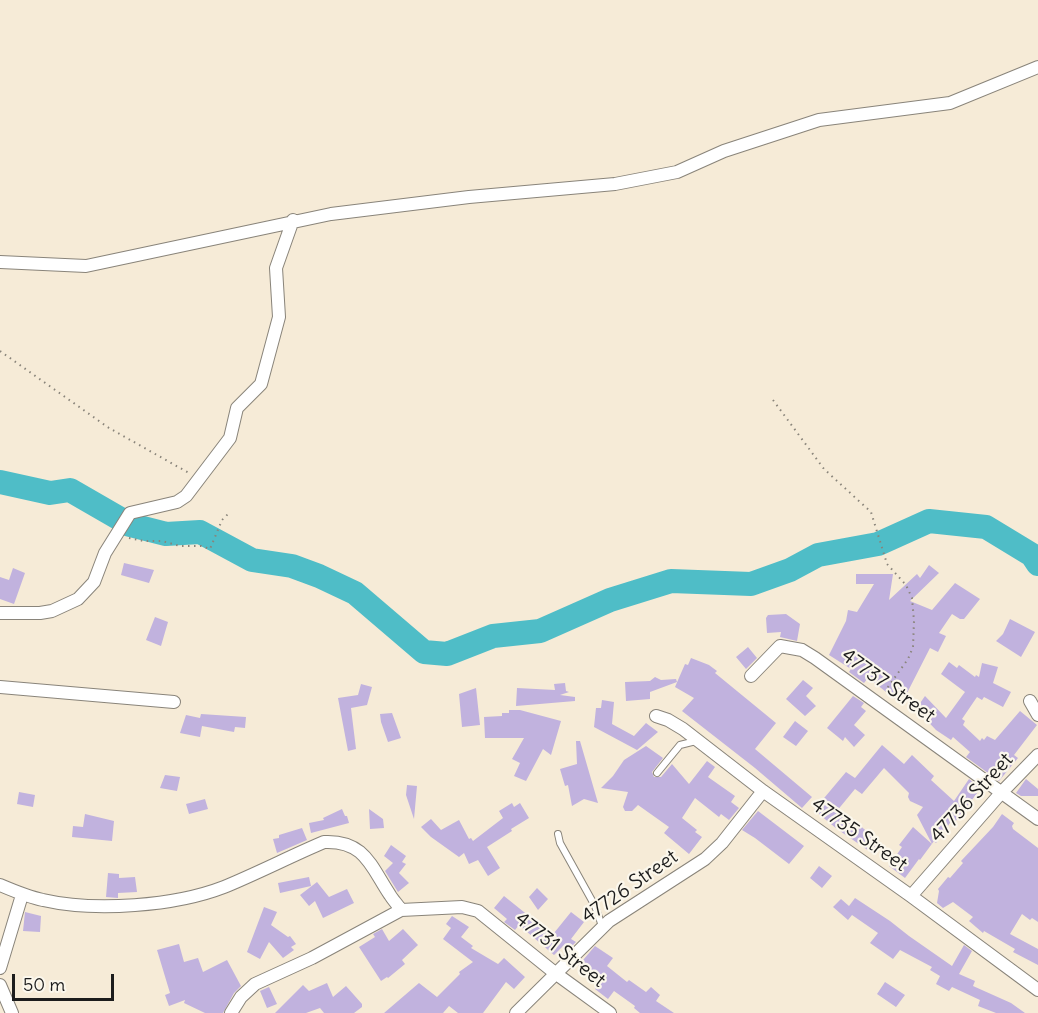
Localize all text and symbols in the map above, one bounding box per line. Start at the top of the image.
street label: 47737 Street [836,644,940,728]
street label: 47736 Street [926,748,1018,848]
street label: 47735 Street [806,793,912,877]
street label: 47726 Street [577,845,683,929]
street label: 47731 Street [510,907,610,993]
scale bar [15,962,117,1000]
text: 50 m [23,973,65,996]

